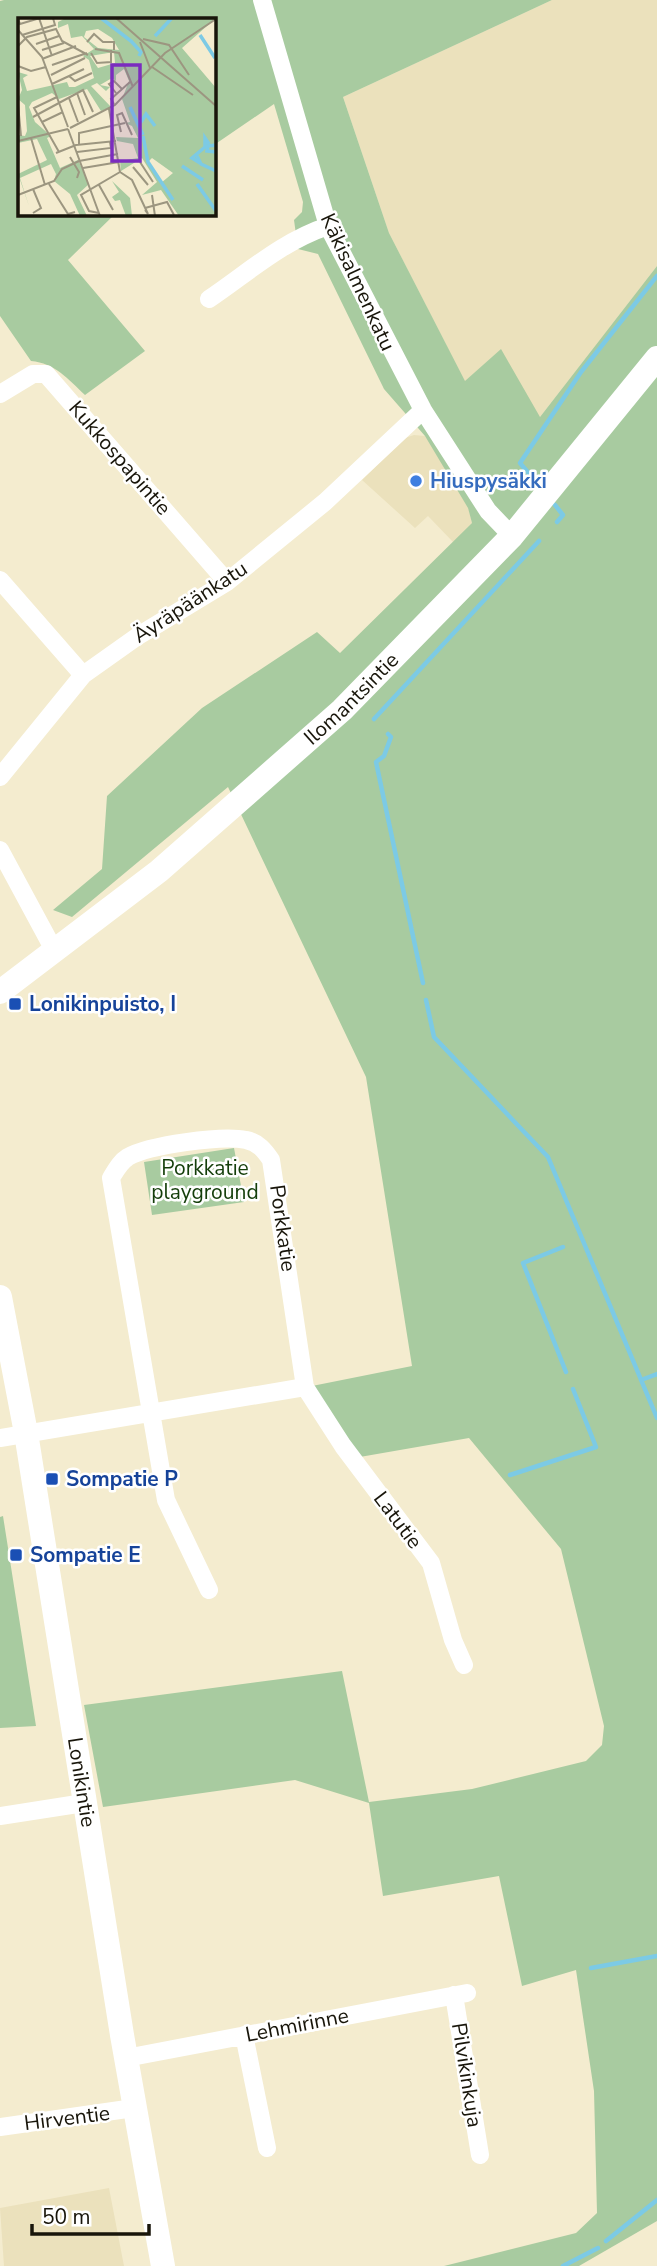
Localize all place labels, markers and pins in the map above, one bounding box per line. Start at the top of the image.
place label: Hiuspysäkki [430,467,547,495]
marker: Hiuspysäkki [408,473,424,489]
place label: Lonikinpuisto, I [29,990,176,1018]
marker: Lonikinpuisto, I [7,996,23,1012]
place label: Sompatie P [66,1465,178,1493]
marker: Sompatie P [44,1471,60,1487]
place label: Sompatie E [30,1541,141,1569]
marker: Sompatie E [8,1547,24,1563]

